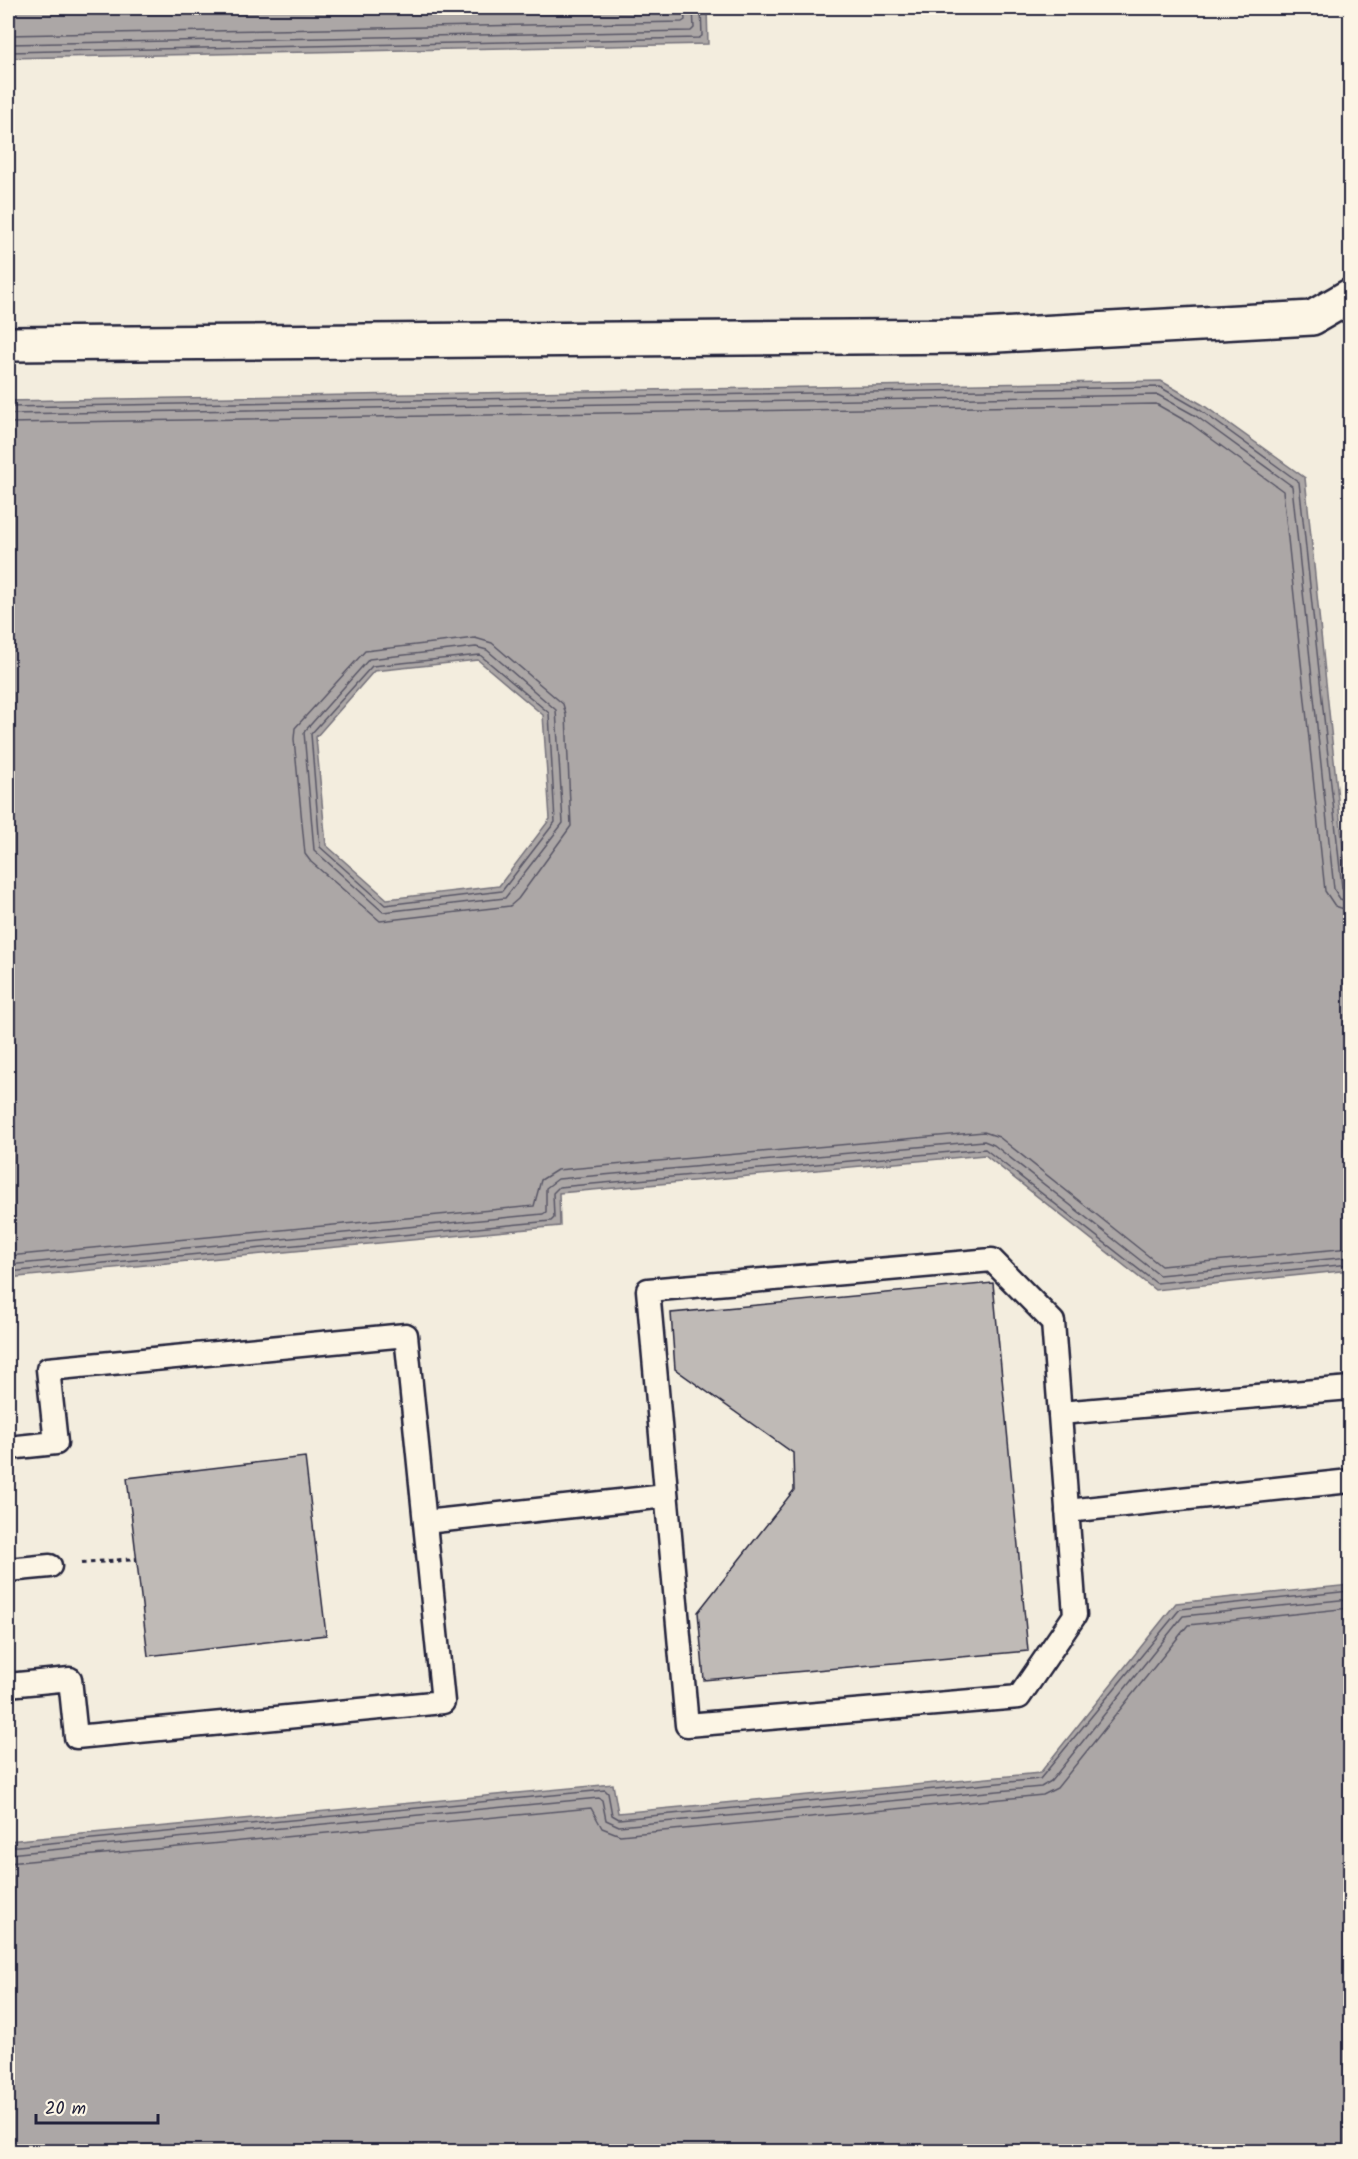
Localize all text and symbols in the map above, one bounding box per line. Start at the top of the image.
scale bar [36,2087,158,2125]
text: 20 m [45,2095,86,2124]

